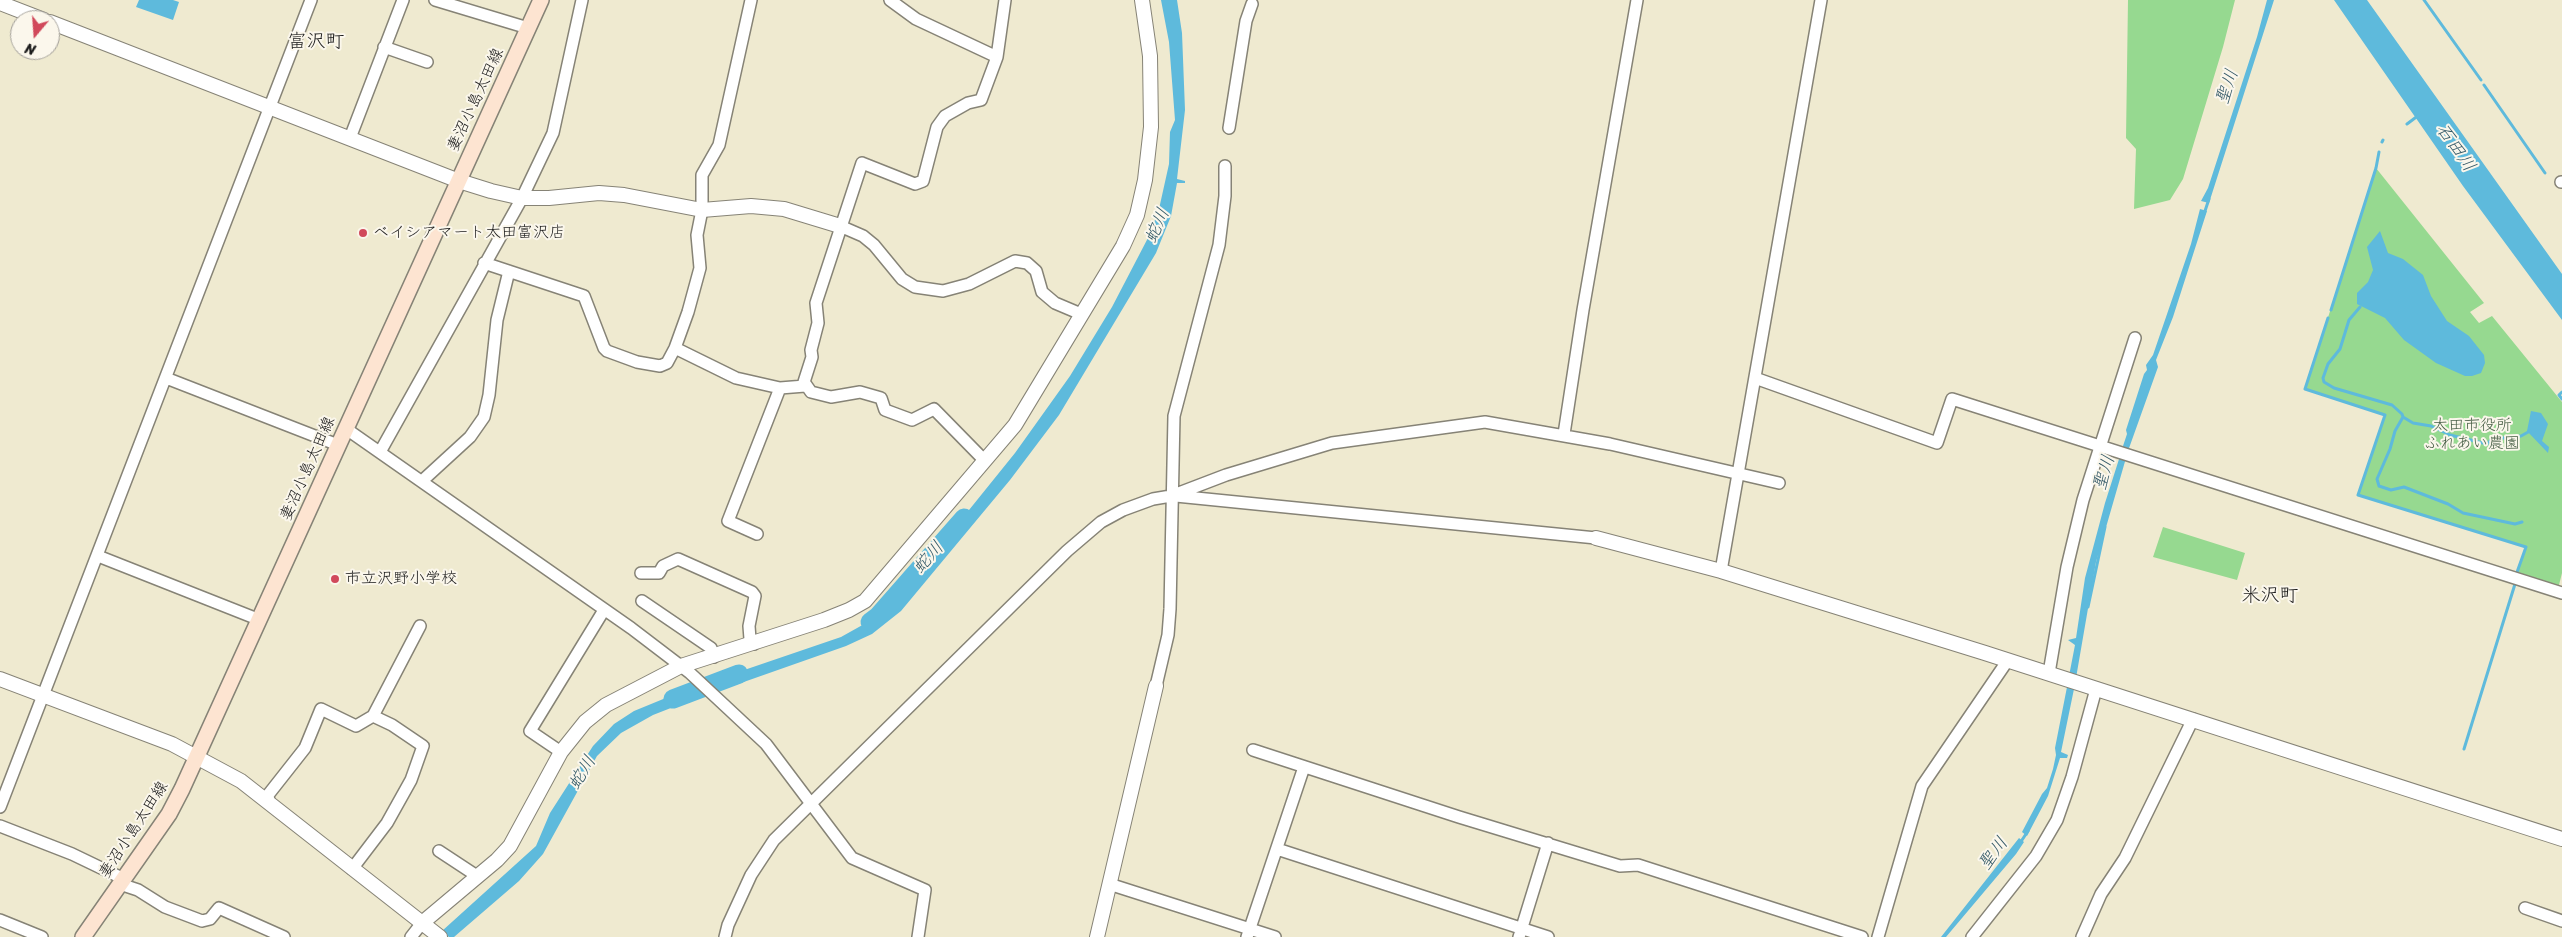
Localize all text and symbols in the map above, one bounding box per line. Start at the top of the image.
north arrow [10,10,60,60]
district label: 富沢町 [288,31,344,53]
text: N [22,35,39,62]
street label: 妻沼小島太田線 [444,45,508,155]
water label: 聖川 [2212,67,2244,107]
water label: 石田川 [2431,120,2479,176]
water label: 蛇川 [1141,205,1175,247]
place label: ベイシアマート太田富沢店 [373,223,565,243]
marker: ベイシアマート太田富沢店 [357,227,369,239]
street label: 妻沼小島太田線 [276,414,340,524]
park label: 太田市役所 ふれあい農園 [2424,416,2520,454]
water label: 聖川 [2090,453,2120,493]
water label: 蛇川 [909,537,949,579]
place label: 市立沢野小学校 [345,569,457,589]
marker: 市立沢野小学校 [329,573,341,585]
district label: 米沢町 [2242,585,2298,607]
water label: 蛇川 [564,752,602,794]
street label: 妻沼小島太田線 [95,778,173,882]
water label: 聖川 [1975,833,2013,875]

